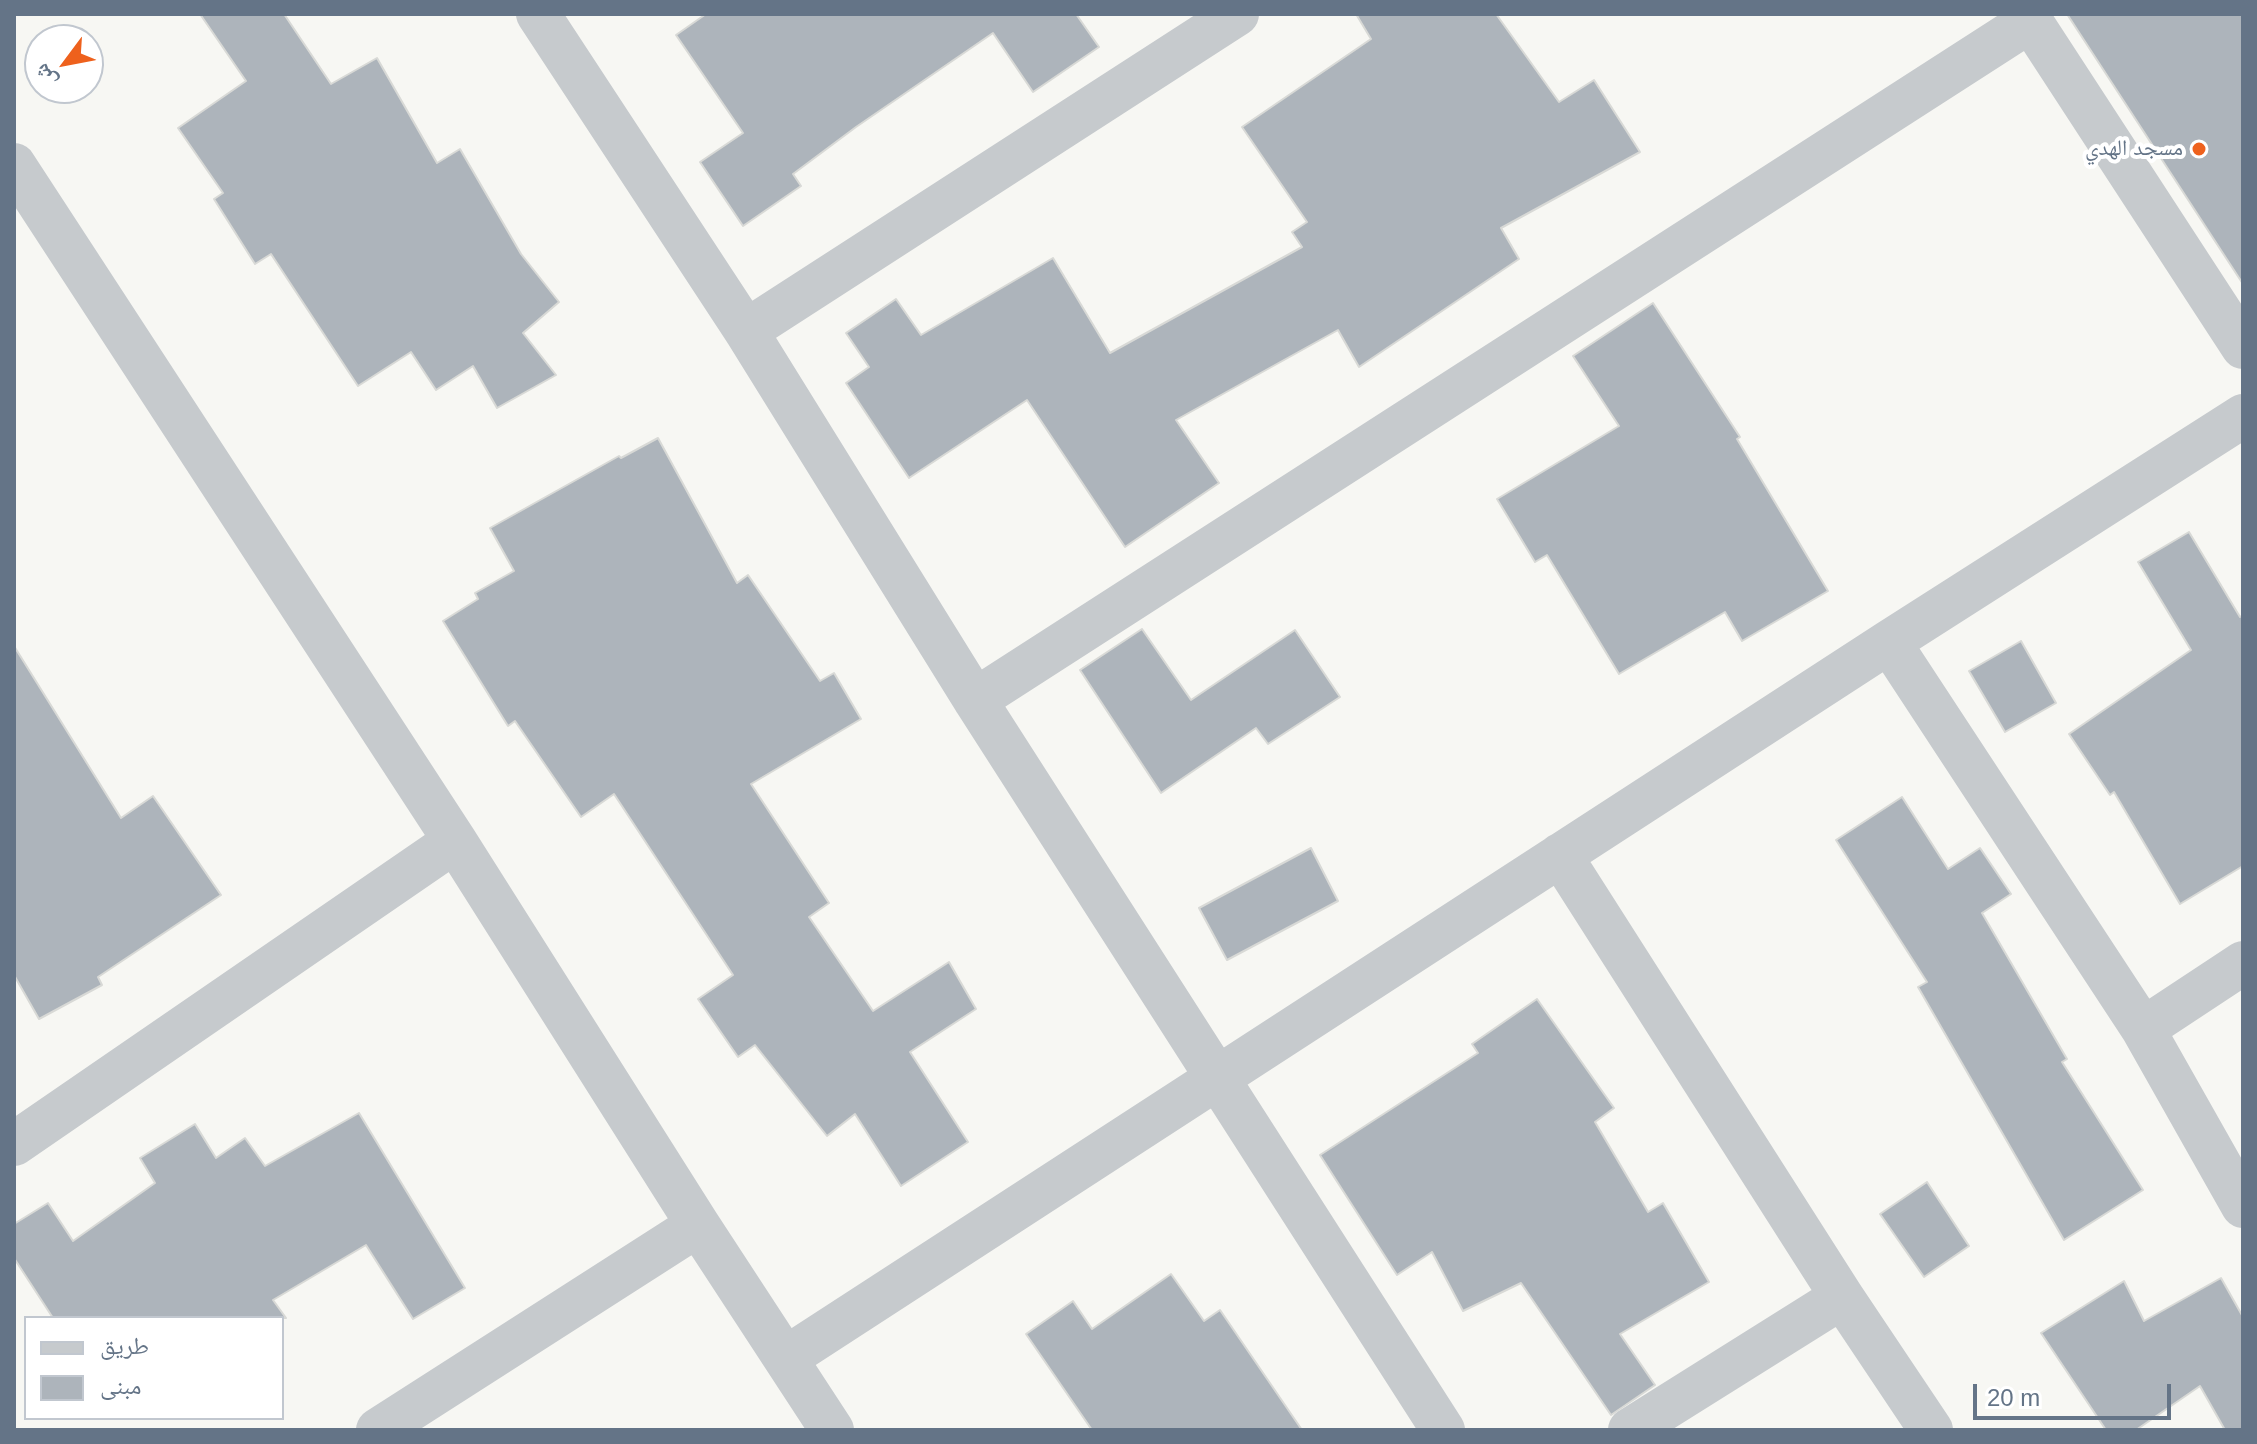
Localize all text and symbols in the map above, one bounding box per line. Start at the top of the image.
north arrow [24,24,104,104]
text: ش [28,59,62,92]
place label: مسجد الهدي [2085,136,2183,162]
marker: مسجد الهدي [2190,140,2208,158]
legend [24,1316,284,1420]
text: طريق [100,1332,149,1359]
scale bar [1977,1368,2175,1418]
text: مبنى [100,1372,141,1399]
text: 20 m [1987,1384,2040,1411]

